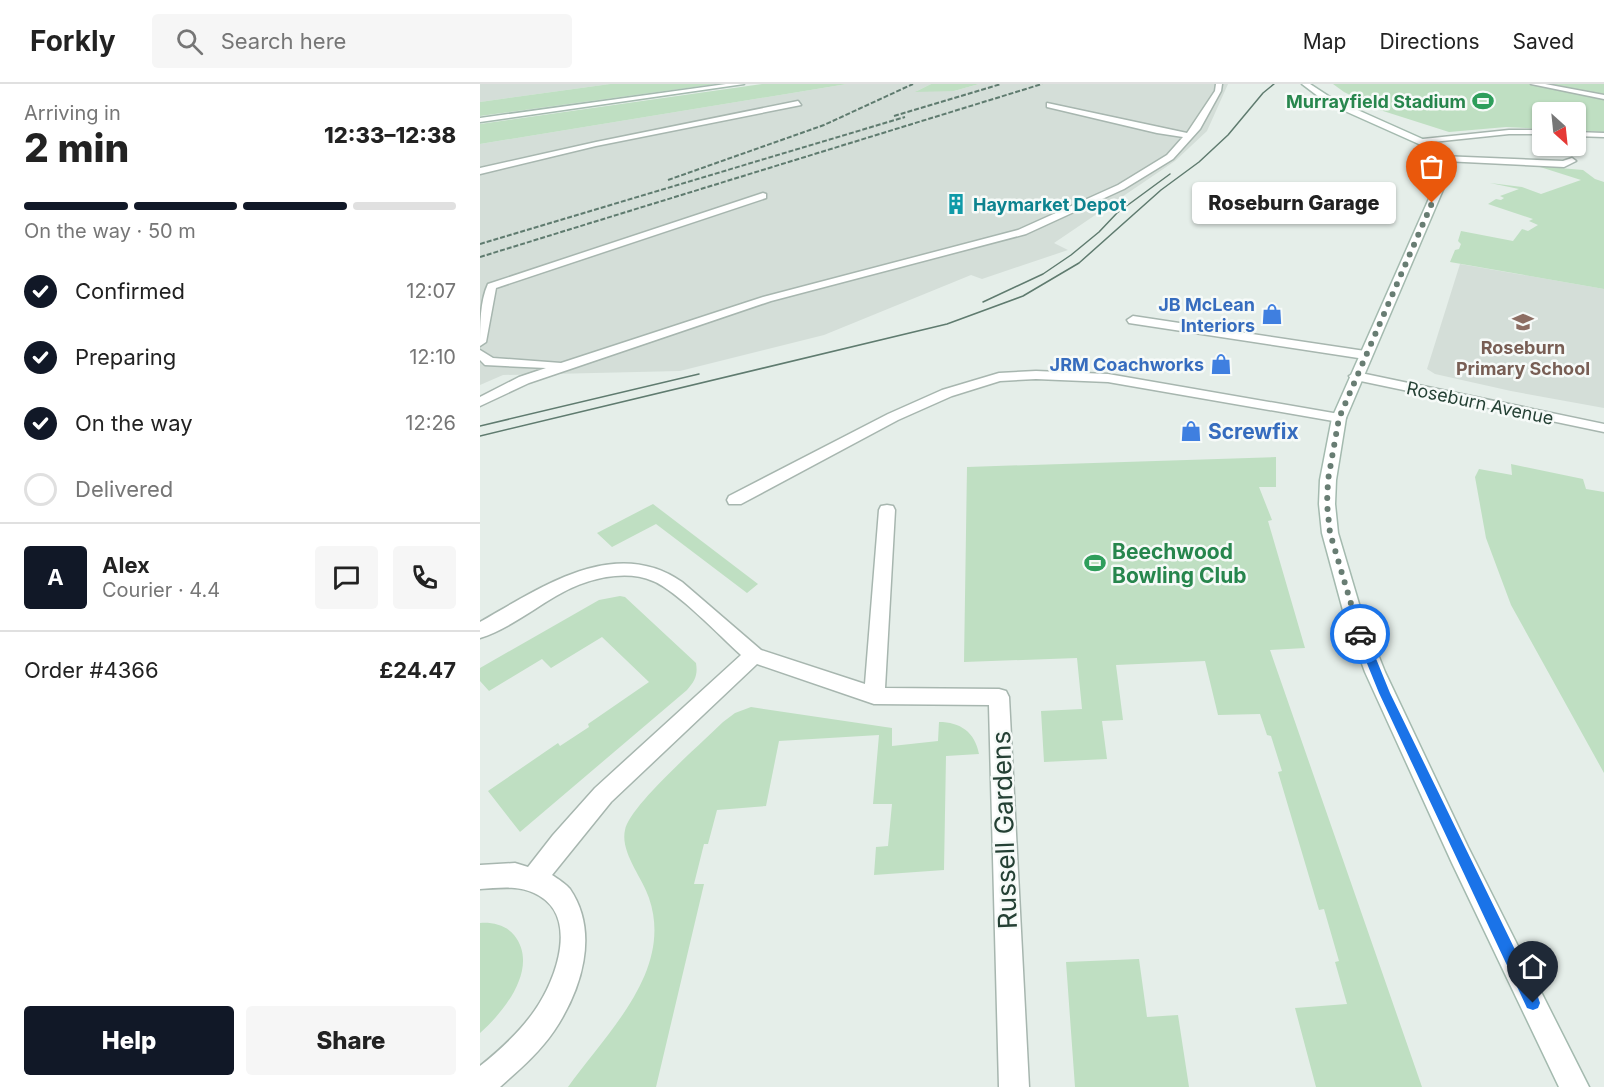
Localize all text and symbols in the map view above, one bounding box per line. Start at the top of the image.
search box [152,14,572,68]
text: Forkly [30,24,116,58]
icon: search [173,25,206,58]
text: Search here [221,28,346,54]
text: Map [1303,29,1346,54]
text: Directions [1379,29,1480,54]
text: Saved [1513,29,1574,54]
sports icon: Murrayfield Stadium [1471,89,1495,113]
place label: Murrayfield Stadium [1286,91,1466,112]
text: Arriving in [24,101,121,125]
north arrow [1532,102,1586,156]
map controls [1532,102,1586,156]
text: 12:33–12:38 [324,122,456,148]
text: 2 min [24,124,129,171]
pin [1406,141,1457,203]
icon: bag [1415,150,1448,183]
callout: Roseburn Garage [1192,182,1396,224]
text: Roseburn Garage [1208,191,1380,215]
building icon: Haymarket Depot [944,192,968,216]
place label: Haymarket Depot [973,194,1127,215]
text: On the way · 50 m [24,219,196,243]
icon: check [24,275,57,308]
text: Confirmed [75,278,185,304]
text: 12:07 [406,279,456,303]
place label: JB McLean Interiors [1158,294,1255,336]
shop icon: JB McLean Interiors [1260,302,1284,326]
school or university icon: Roseburn Primary School [1511,310,1535,334]
place label: Roseburn Primary School [1456,337,1590,379]
icon: check [24,341,57,374]
text: Preparing [75,344,176,370]
text: 12:10 [409,345,456,369]
shop icon: JRM Coachworks [1209,352,1233,376]
place label: JRM Coachworks [1050,354,1204,375]
street label: Roseburn Avenue [1405,377,1555,429]
icon: check [24,407,57,440]
text: On the way [75,410,193,436]
text: 12:26 [405,411,456,435]
shop icon: Screwfix [1179,419,1203,443]
place label: Screwfix [1208,419,1299,444]
text: Delivered [75,476,173,502]
place label: Beechwood Bowling Club [1112,539,1247,588]
button: chat [315,546,378,609]
button: phone [393,546,456,609]
sports icon: Beechwood Bowling Club [1083,551,1107,575]
text: Alex [102,552,150,578]
text: A [47,564,64,590]
text: Courier · 4.4 [102,578,220,602]
courier [1330,604,1390,664]
icon: car [1344,618,1377,651]
text: Order #4366 [24,657,159,683]
text: £24.47 [379,657,456,683]
street label: Russell Gardens [985,730,1023,930]
pin [1507,941,1558,1003]
icon: home [1516,950,1549,983]
button: Help [24,1006,234,1075]
button: Share [246,1006,456,1075]

